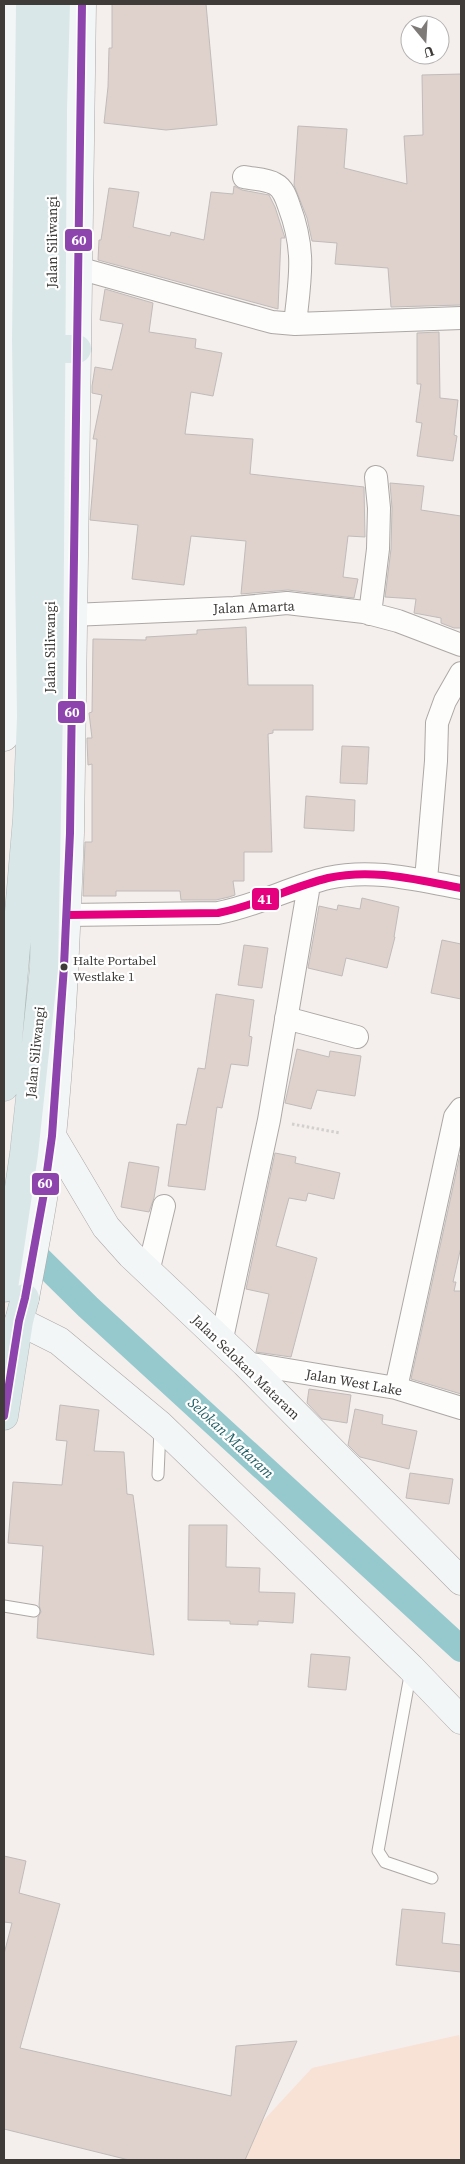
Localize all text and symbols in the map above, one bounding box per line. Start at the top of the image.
north arrow [400,15,450,65]
text: U [421,41,437,63]
street label: Jalan Siliwangi [42,196,62,289]
line badge: 60 [64,228,93,252]
text: 60 [71,230,87,250]
street label: Jalan Amarta [212,596,296,618]
street label: Jalan Siliwangi [40,601,60,694]
line badge: 60 [57,700,86,724]
text: 60 [64,702,80,722]
line badge: 41 [251,887,280,911]
text: 41 [257,889,273,909]
place label: Halte Portabel Westlake 1 [73,952,156,985]
marker: Halte Portabel Westlake 1 [59,962,69,972]
street label: Jalan Siliwangi [20,1005,50,1100]
line badge: 60 [31,1172,60,1196]
text: 60 [37,1173,53,1193]
street label: Jalan Selokan Mataram [187,1309,305,1424]
street label: Jalan West Lake [303,1363,404,1400]
water label: Selokan Mataram [184,1392,280,1484]

